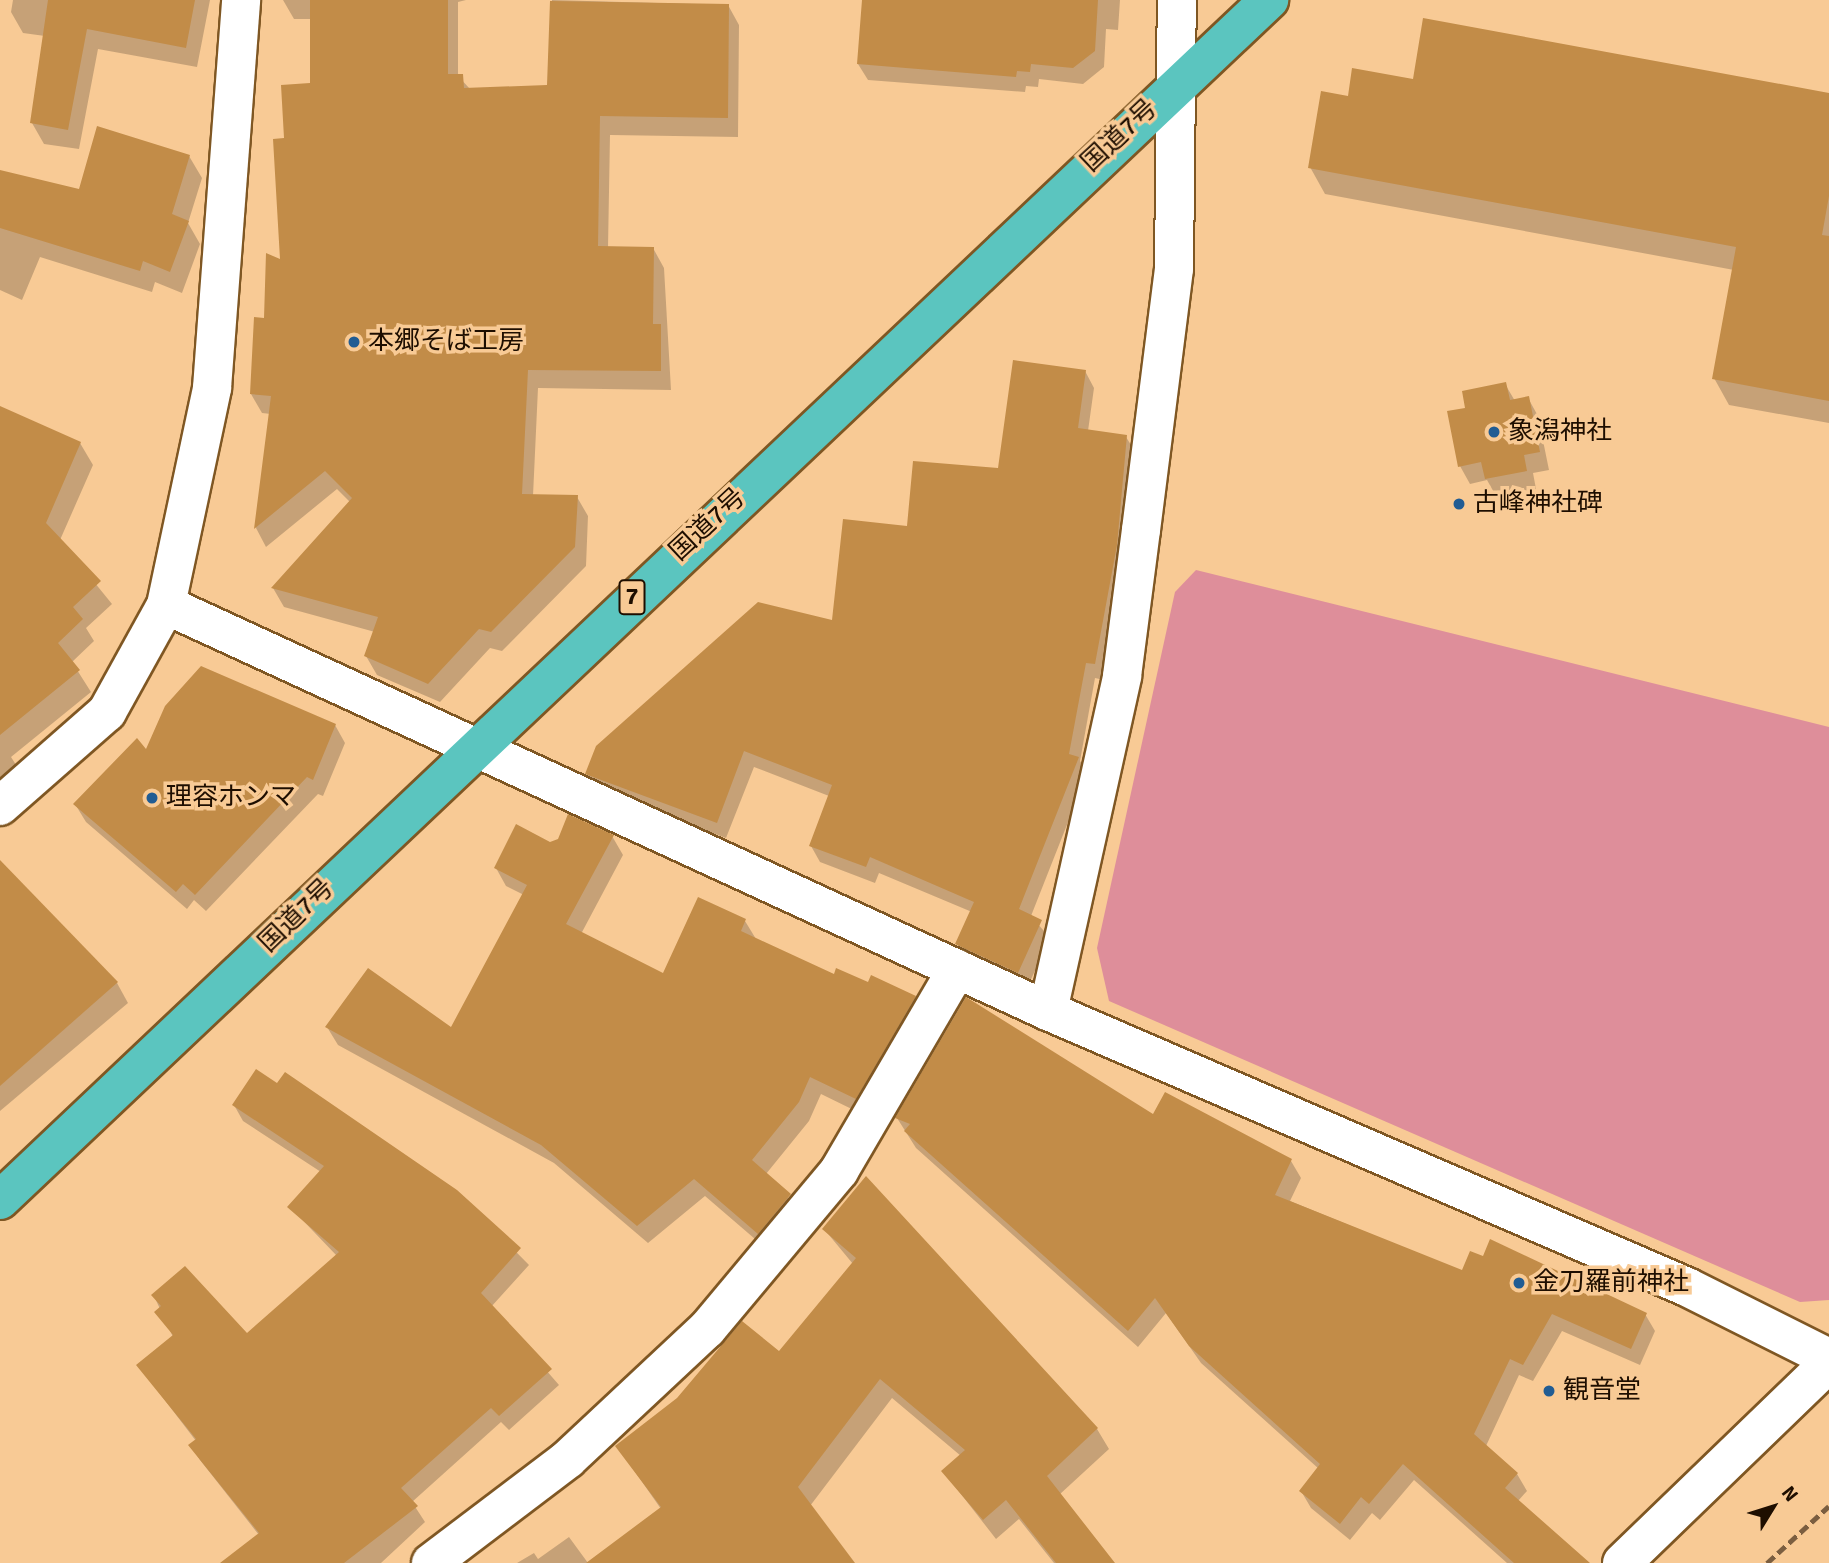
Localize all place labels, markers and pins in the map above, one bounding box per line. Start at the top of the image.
place label: 本郷そば工房 [368,326,524,358]
marker: 本郷そば工房 [346,334,362,350]
place label: 象潟神社 [1508,416,1612,448]
marker: 象潟神社 [1486,424,1502,440]
place label: 古峰神社碑 [1473,488,1603,520]
marker: 古峰神社碑 [1451,496,1467,512]
place label: 理容ホンマ [166,782,296,814]
marker: 理容ホンマ [144,790,160,806]
place label: 金刀羅前神社 [1533,1267,1689,1299]
marker: 金刀羅前神社 [1511,1275,1527,1291]
place label: 観音堂 [1563,1375,1641,1407]
marker: 観音堂 [1541,1383,1557,1399]

